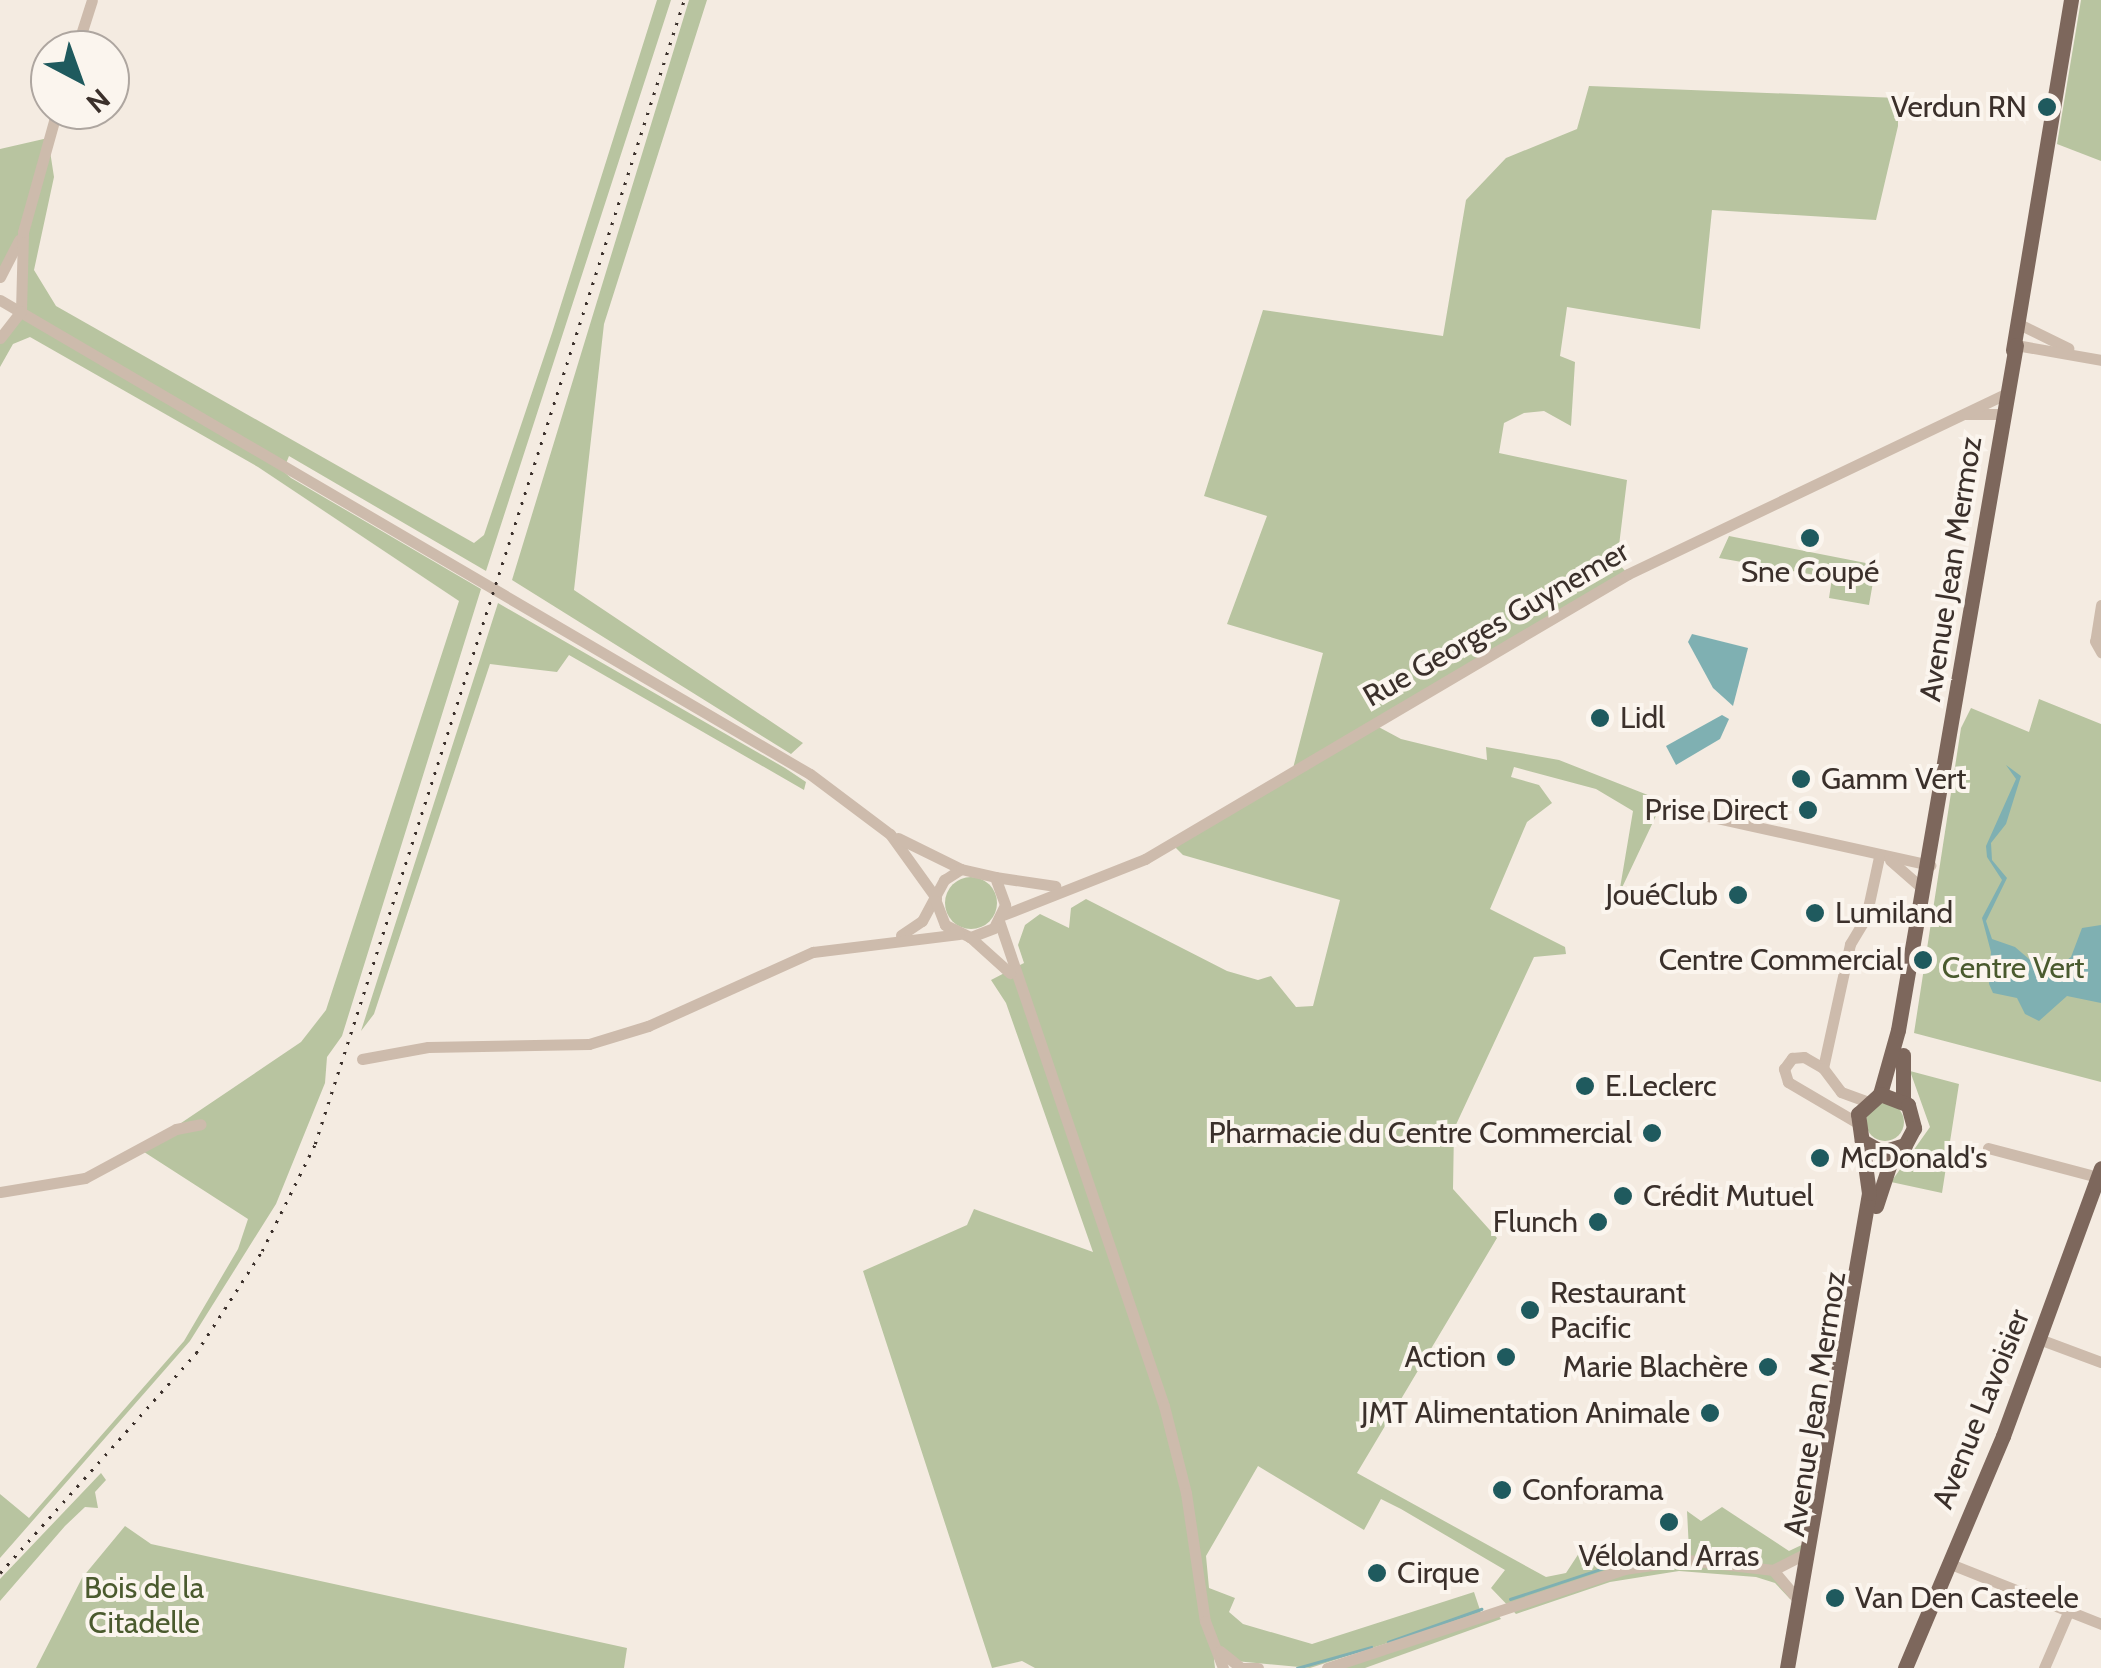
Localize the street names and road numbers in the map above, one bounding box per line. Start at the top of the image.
street label: Avenue Jean Mermoz [1912,434,1990,704]
street label: Rue Georges Guynemer [1357,533,1635,715]
street label: Avenue Jean Mermoz [1776,1269,1854,1539]
street label: Avenue Lavoisier [1925,1304,2037,1514]

